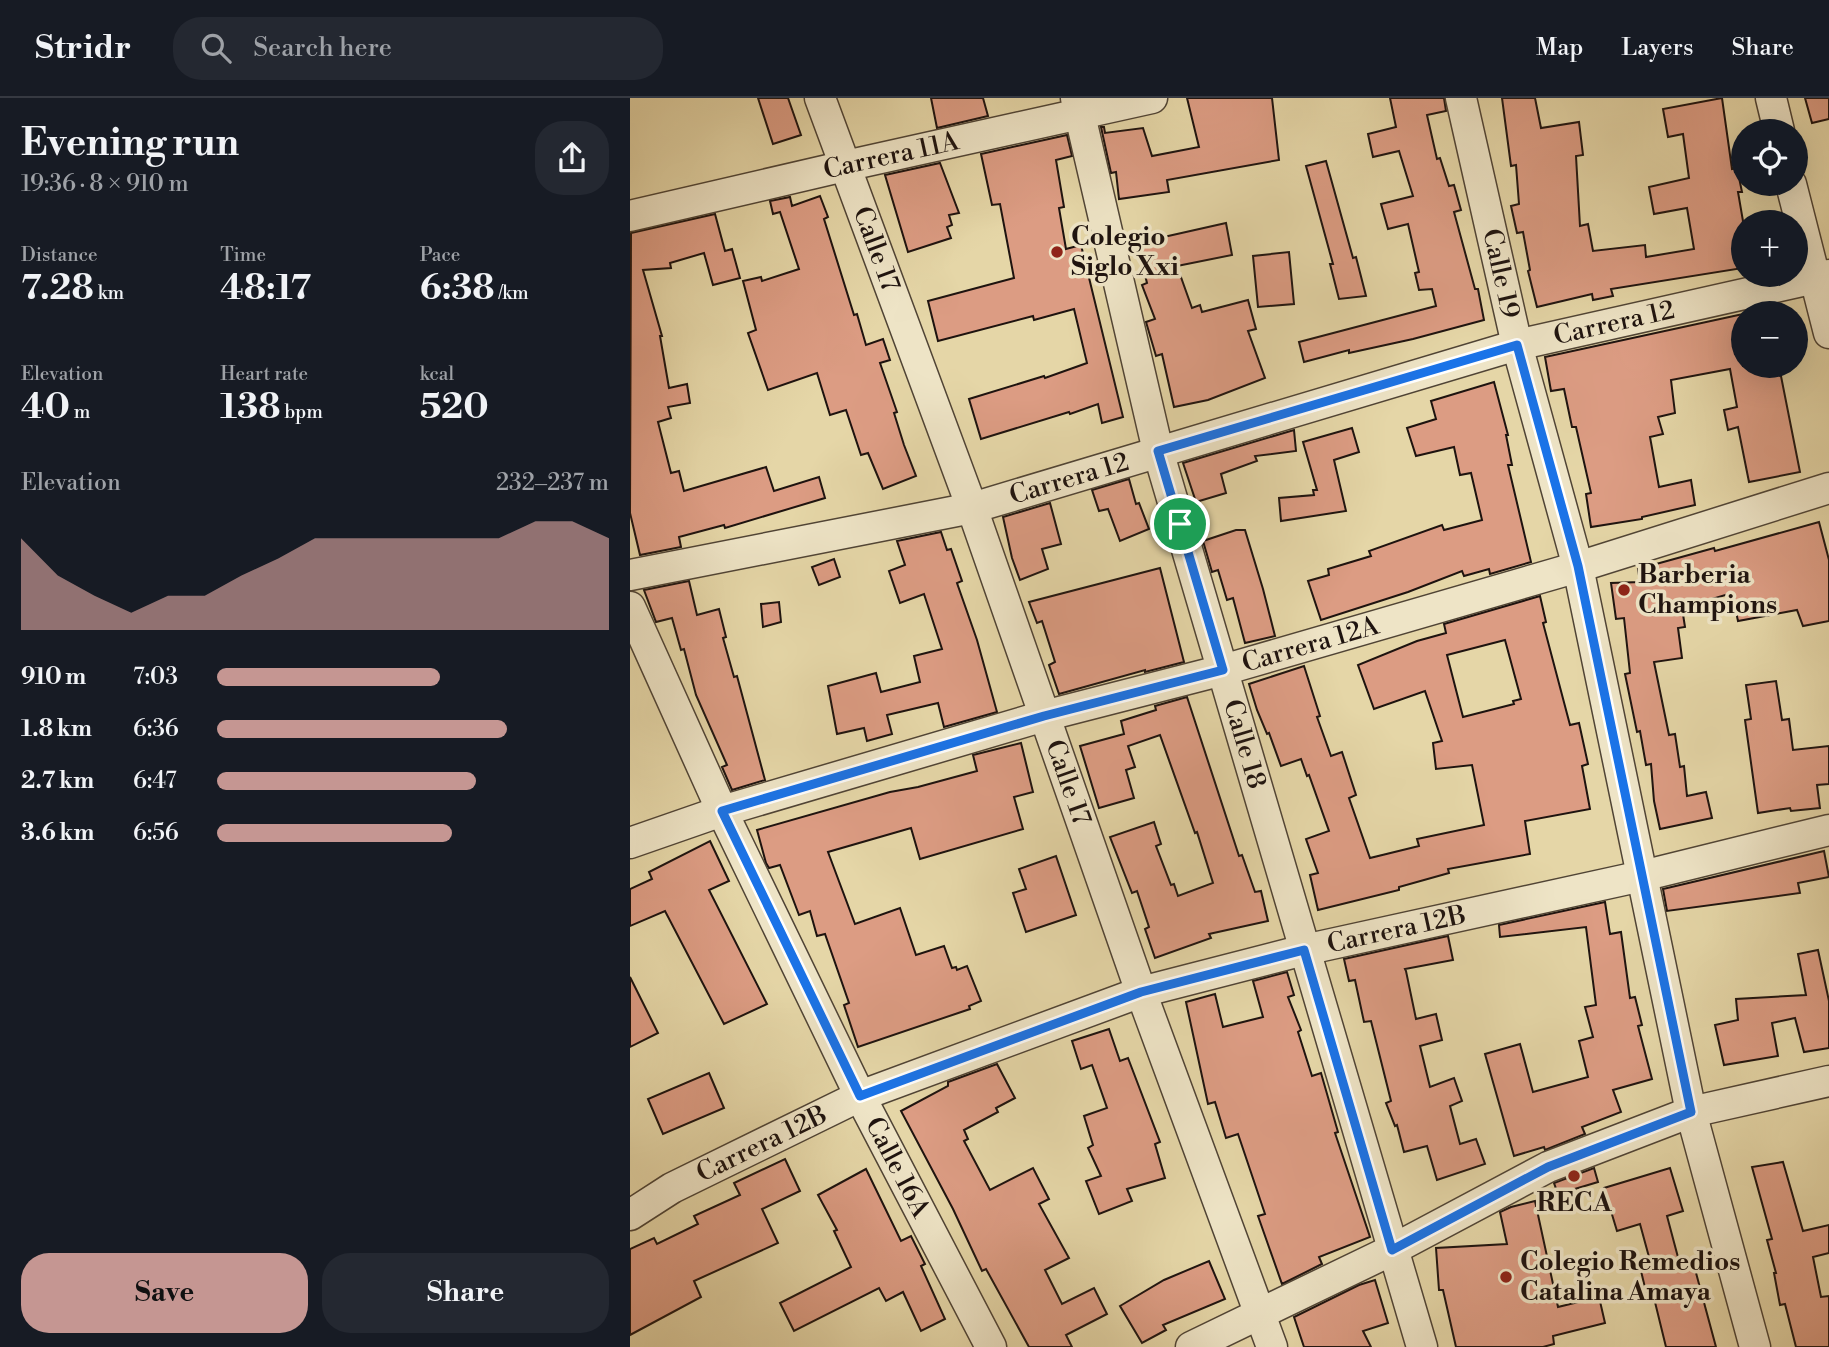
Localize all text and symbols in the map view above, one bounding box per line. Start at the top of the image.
search box [173,17,663,80]
text: Stridr [35,28,131,69]
icon: search [197,29,235,67]
text: Search here [253,32,392,64]
text: Map [1536,33,1583,63]
text: Layers [1621,33,1693,63]
text: Share [1731,33,1794,63]
map controls [1731,119,1808,378]
button: locate [1731,119,1808,196]
text: Evening run [21,120,239,167]
button: share [535,121,609,195]
street label: Carrera 11A [820,125,963,186]
text: 19:36 · 8 × 910 m [21,170,189,198]
street label: Calle 17 [846,202,906,296]
button: + [1731,210,1808,287]
place label: Colegio Siglo Xxi [1071,221,1179,283]
street label: Calle 19 [1475,226,1526,321]
text: Distance [21,243,98,267]
text: Time [220,243,266,267]
text: Pace [420,243,460,267]
marker: Colegio Siglo Xxi [1049,244,1065,260]
text: 7.28 [21,267,94,310]
text: 48:17 [220,267,311,310]
text: 6:38 [420,267,495,310]
text: km [94,281,124,305]
text: /km [495,281,529,305]
street label: Carrera 12 [1551,294,1678,352]
button: − [1731,301,1808,378]
text: Elevation [21,362,103,386]
text: Heart rate [220,362,308,386]
text: kcal [420,362,454,386]
text: 40 [21,386,70,429]
text: 138 [220,386,281,429]
text: 520 [420,386,489,429]
text: m [70,400,90,424]
text: bpm [281,400,323,424]
street label: Carrera 12 [1006,446,1133,512]
text: Elevation [21,469,121,497]
text: 232–237 m [496,469,609,497]
pin [1150,494,1210,554]
icon: arrive [1161,505,1199,543]
place label: Barberia Champions [1638,559,1777,621]
marker: Barberia Champions [1616,582,1632,598]
street label: Carrera 12A [1238,609,1384,680]
text: 910 m [21,663,86,691]
text: 7:03 [133,663,178,691]
street label: Calle 18 [1216,696,1273,793]
text: 1.8 km [21,715,92,743]
text: 6:36 [133,715,179,743]
street label: Calle 17 [1038,736,1097,829]
text: 2.7 km [21,767,94,795]
text: 6:47 [133,767,177,795]
text: 3.6 km [21,819,94,847]
text: 6:56 [133,819,179,847]
street label: Carrera 12B [1324,899,1469,960]
street label: Carrera 12B [691,1099,832,1189]
street label: Calle 16A [858,1112,937,1224]
marker: RECA [1566,1168,1582,1184]
place label: RECA [1536,1187,1612,1219]
place label: Colegio Remedios Catalina Amaya [1520,1246,1740,1308]
button: Save [21,1253,308,1333]
button: Share [322,1253,609,1333]
marker: Colegio Remedios Catalina Amaya [1498,1269,1514,1285]

